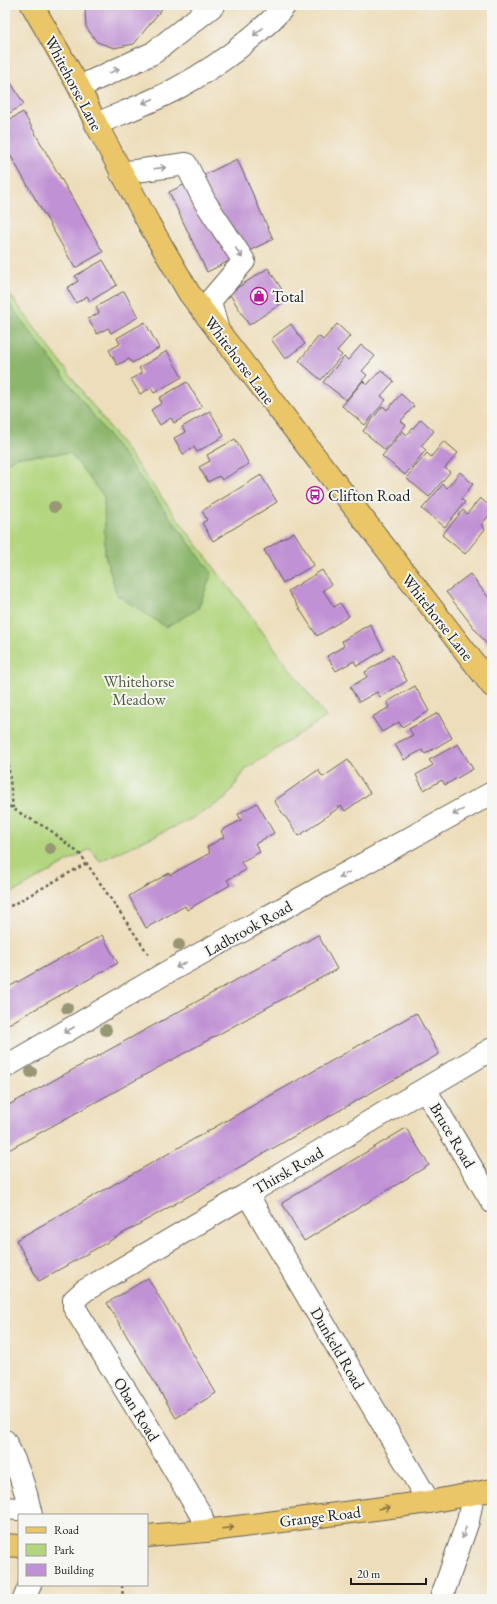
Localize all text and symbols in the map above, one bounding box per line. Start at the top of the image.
one-way arrow [252,28,263,37]
street label: Whitehorse Lane [40,32,107,134]
one-way arrow [108,67,120,74]
one-way arrow [143,98,155,105]
one-way arrow [153,164,166,172]
one-way arrow [235,248,243,259]
shop icon: Total [249,286,269,306]
place label: Total [272,286,304,307]
street label: Whitehorse Lane [200,312,279,408]
bus stop icon: Clifton Road [305,485,325,505]
place label: Clifton Road [328,485,411,506]
street label: Whitehorse Lane [397,570,478,665]
park label: Whitehorse Meadow [104,671,175,710]
one-way arrow [452,809,464,816]
one-way arrow [338,871,350,879]
street label: Ladbrook Road [201,895,297,961]
one-way arrow [175,961,187,969]
one-way arrow [63,1026,75,1034]
street label: Bruce Road [425,1099,481,1172]
street label: Thirsk Road [249,1141,328,1199]
street label: Dunkeld Road [306,1303,370,1394]
street label: Oban Road [109,1373,165,1446]
street label: Grange Road [278,1501,363,1532]
one-way arrow [377,1504,390,1512]
legend [18,1514,148,1586]
text: Road [54,1522,80,1538]
one-way arrow [221,1524,234,1532]
one-way arrow [460,1526,468,1538]
text: Park [54,1542,75,1558]
scale bar [351,1560,426,1586]
text: Building [54,1562,95,1578]
text: 20 m [357,1566,381,1582]

